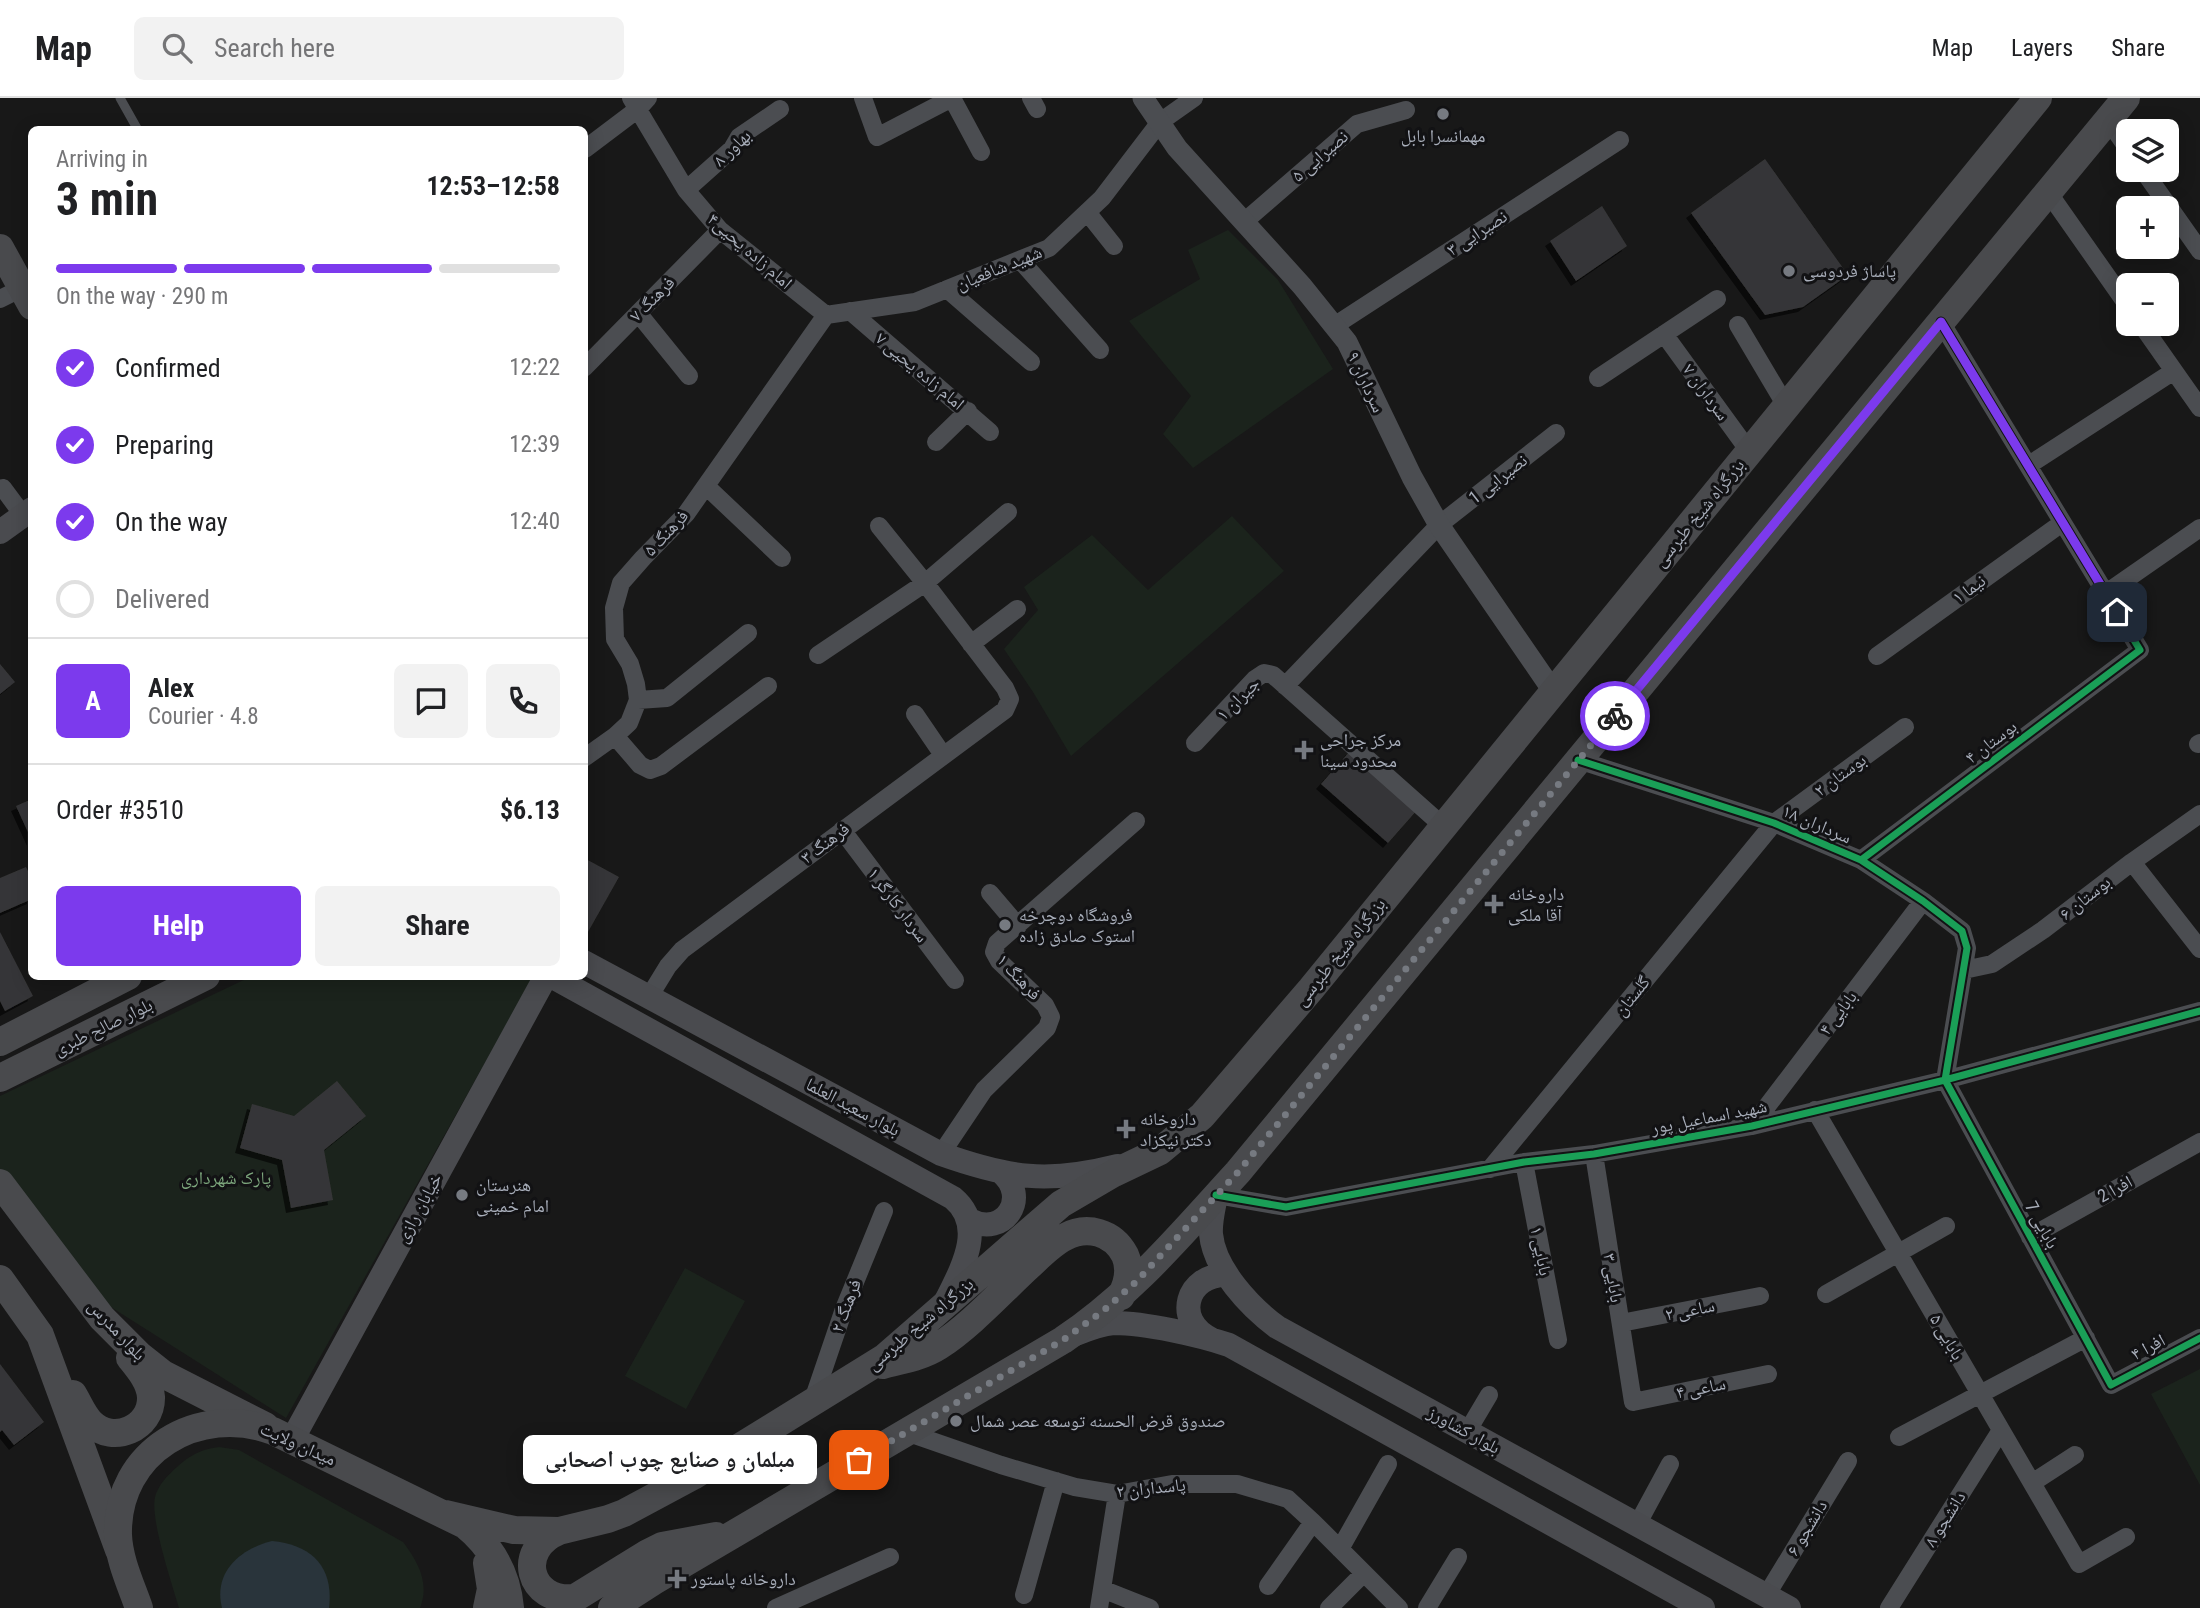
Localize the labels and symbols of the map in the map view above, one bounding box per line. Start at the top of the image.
marker: مهمانسرا بابل [1435,106,1451,122]
street label: بهاور ۸ [709,125,755,171]
street label: نصیرایی ۵ [1287,125,1353,187]
place label: مهمانسرا بابل [1401,125,1485,147]
street label: نصیرایی ۳ [1443,205,1511,261]
street label: امام زاده یحیی۴ [702,208,797,295]
street label: شهید شافعیان [953,241,1045,295]
place label: پاساژ فردوسی [1803,260,1896,282]
marker: پاساژ فردوسی [1781,263,1797,279]
street label: فرهنگ ۷ [625,272,679,326]
street label: امام زاده یحیی ۷ [870,327,969,415]
street label: سرداران ۹ [1342,348,1390,416]
street label: سرداران ۷ [1678,359,1734,425]
street label: نصیرایی 1 [1464,449,1532,509]
street label: بزرگراه شیخ طبرسی [1649,454,1750,572]
street label: فرهنگ ۵ [639,505,692,560]
street label: نیما ۱ [1948,570,1990,608]
pin [2087,582,2147,642]
street label: جیران ۱ [1212,673,1264,725]
courier [1580,681,1650,751]
street label: بوستان ۴ [1961,715,2021,769]
place label: مرکز جراحی محدود سینا [1320,729,1401,771]
marker: مرکز جراحی محدود سینا [1294,740,1314,760]
street label: بوستان ۲ [1810,749,1870,801]
street label: سرداران ۱۸ [1779,800,1855,848]
street label: فرهنگ ۳ [796,818,853,868]
street label: سردار کارگر ۱ [864,863,933,946]
street label: بوستان ۶ [2055,871,2115,925]
place label: داروخانه آقا ملکی [1508,883,1564,926]
street label: بزرگراه شیخ طبرسی [1290,893,1391,1011]
marker: داروخانه آقا ملکی [1486,896,1502,912]
place label: فروشگاه دوچرخه استوک صادق زاده [1019,904,1135,947]
marker: فروشگاه دوچرخه استوک صادق زاده [997,917,1013,933]
street label: فرهنگ ۱ [993,949,1046,1004]
street label: گلستان [1609,971,1655,1021]
street label: بابایی ۴ [1814,986,1862,1039]
street label: بلوار صالح طبری [50,994,157,1061]
street label: بلوار سعید العلما [802,1073,904,1141]
street label: شهید اسماعیل پور [1648,1095,1769,1139]
place label: داروخانه دکتر نیکزاد [1140,1108,1212,1150]
marker: داروخانه دکتر نیکزاد [1118,1121,1134,1137]
park label: پارک شهرداری [181,1167,271,1189]
street label: خیابان رازی [391,1169,447,1247]
street label: افرا 2 [2094,1171,2136,1207]
place label: هنرستان امام خمینی [476,1174,549,1218]
marker: هنرستان امام خمینی [454,1187,470,1203]
street label: بابایی 7 [2020,1198,2064,1252]
street label: بابایی ۱ [1525,1224,1557,1278]
street label: بابایی ۳ [1598,1252,1628,1304]
street label: بزرگراه شیخ طبرسی [862,1273,979,1376]
street label: فرهنگ ۲ [826,1276,865,1335]
street label: ساعی ۲ [1663,1294,1717,1326]
street label: بلوار مدرس [83,1295,151,1365]
street label: بابایی ۵ [1925,1310,1969,1364]
street label: افرا ۴ [2127,1329,2168,1364]
street label: ساعی ۴ [1674,1372,1728,1404]
street label: بلوار کشاورز [1423,1401,1504,1459]
place label: صندوق قرض الحسنه توسعه عصر شمال [970,1410,1226,1432]
marker: صندوق قرض الحسنه توسعه عصر شمال [948,1413,964,1429]
street label: میدان ولایت [257,1418,339,1470]
pin [829,1430,889,1490]
callout: مبلمان و صنایع چوب اصحابی [523,1436,817,1484]
street label: پاسداران ۲ [1115,1473,1187,1503]
street label: دانشجو ۸ [1919,1487,1970,1550]
street label: دانشجو ۶ [1782,1496,1831,1559]
place label: داروخانه پاستور [690,1568,796,1590]
marker: داروخانه پاستور [669,1571,685,1587]

